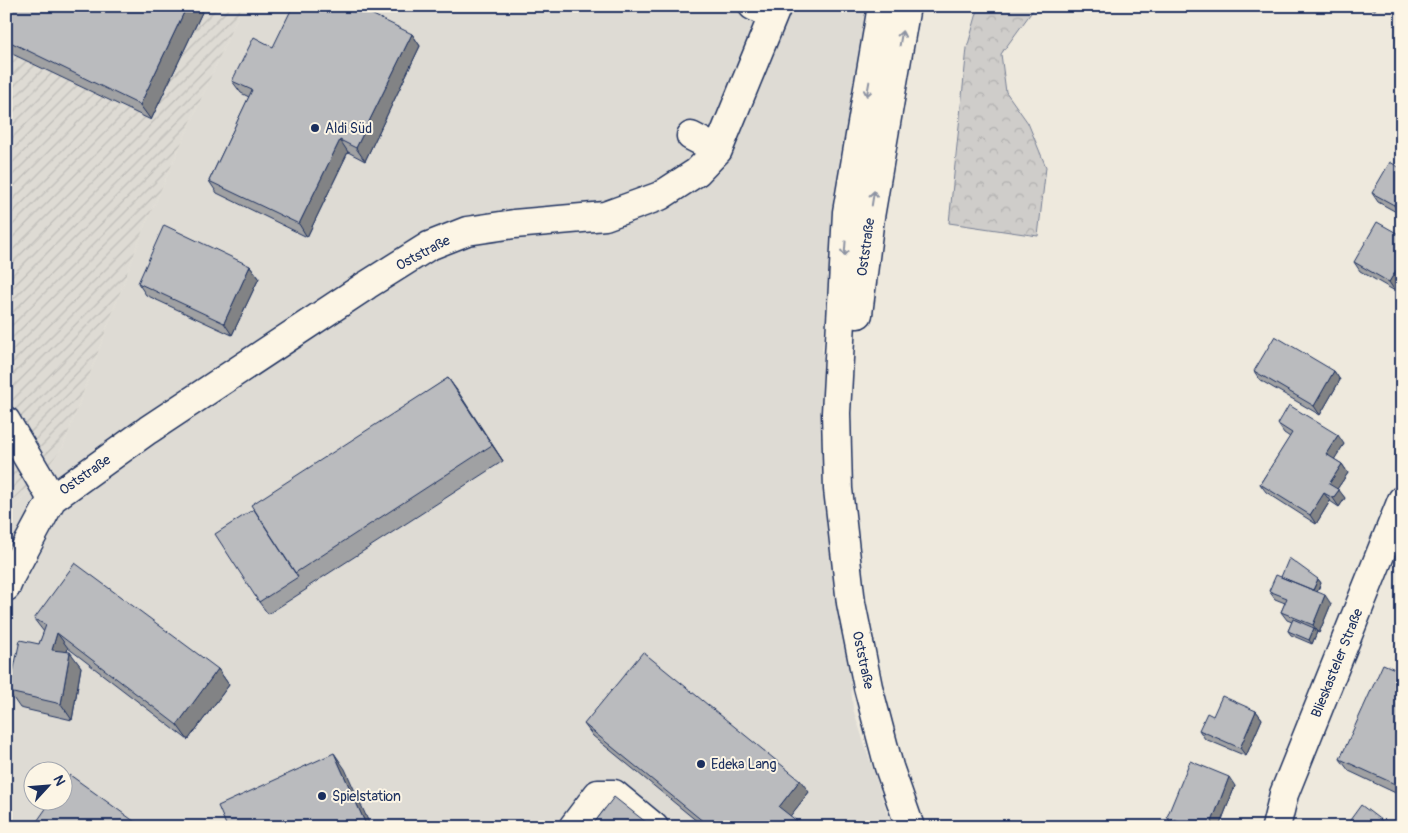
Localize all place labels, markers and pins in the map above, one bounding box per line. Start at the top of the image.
place label: Aldi Süd [325,120,372,137]
marker: Aldi Süd [309,122,321,134]
place label: Edeka Lang [711,756,777,773]
marker: Edeka Lang [695,758,707,770]
place label: Spielstation [332,788,401,805]
marker: Spielstation [316,790,328,802]

